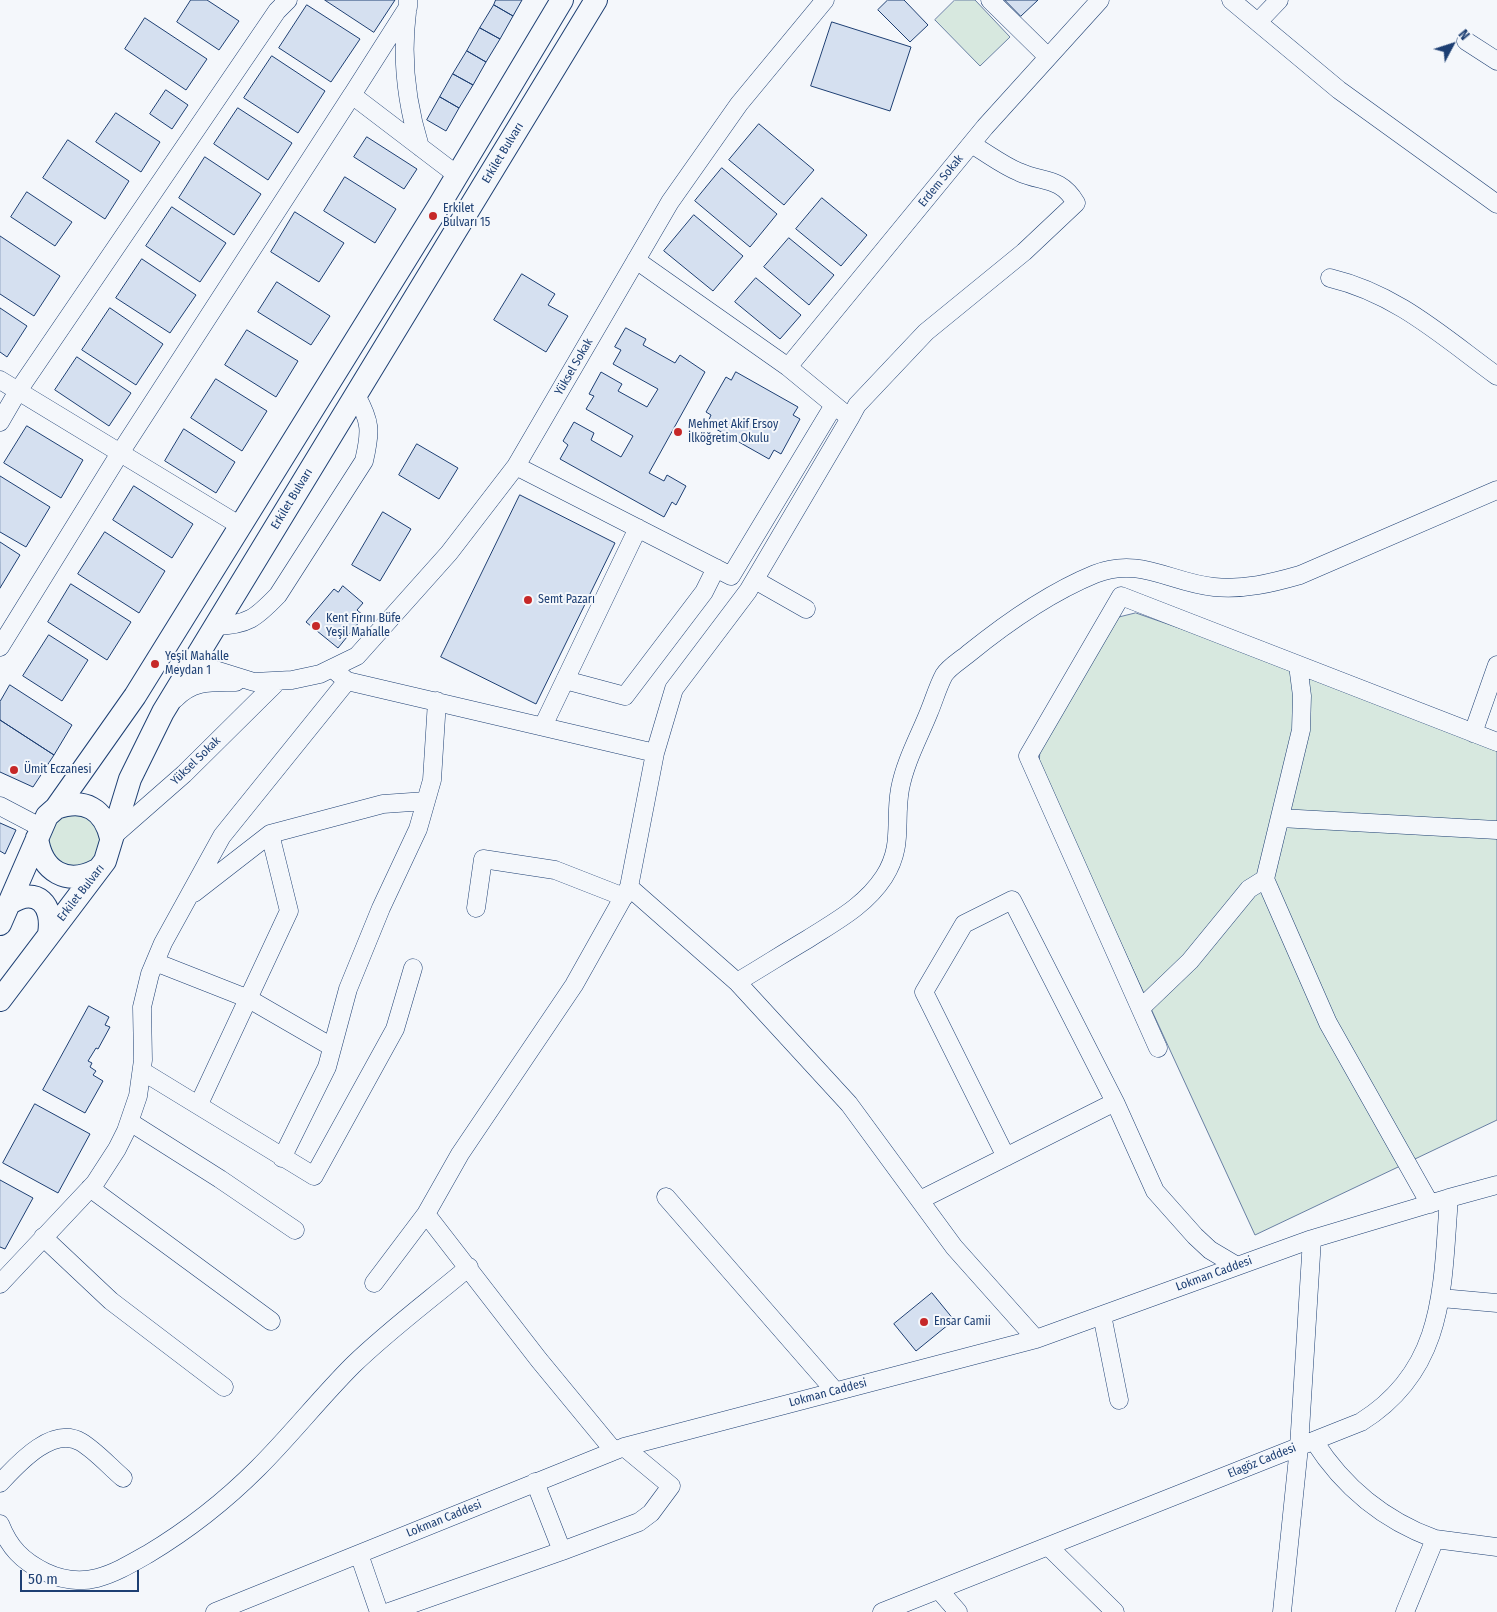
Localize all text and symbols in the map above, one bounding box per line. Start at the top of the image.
north arrow [1427,20,1477,70]
text: N [1455,26,1473,44]
street label: Erkilet Bulvarı [479,120,527,186]
street label: Erdem Sokak [916,152,966,210]
place label: Erkilet Bulvarı 15 [443,202,490,230]
marker: Erkilet Bulvarı 15 [427,210,439,222]
street label: Yüksel Sokak [552,336,596,398]
place label: Mehmet Akif Ersoy İlköğretim Okulu [688,418,778,446]
marker: Mehmet Akif Ersoy İlköğretim Okulu [672,426,684,438]
street label: Erkilet Bulvarı [268,466,316,532]
place label: Semt Pazarı [538,593,595,607]
marker: Semt Pazarı [522,594,534,606]
place label: Kent Fırını Büfe Yeşil Mahalle [326,612,401,640]
marker: Kent Fırını Büfe Yeşil Mahalle [310,620,322,632]
place label: Yeşil Mahalle Meydan 1 [165,650,229,678]
marker: Yeşil Mahalle Meydan 1 [149,658,161,670]
street label: Yüksel Sokak [168,734,224,788]
place label: Ümit Eczanesi [24,763,91,777]
marker: Ümit Eczanesi [8,764,20,776]
street label: Erkilet Bulvarı [54,862,108,924]
street label: Lokman Caddesi [1174,1254,1254,1294]
place label: Ensar Camii [934,1315,991,1329]
marker: Ensar Camii [918,1316,930,1328]
street label: Lokman Caddesi [787,1376,869,1410]
street label: Elagöz Caddesi [1226,1441,1298,1481]
street label: Lokman Caddesi [404,1497,484,1541]
scale bar [22,1560,141,1592]
text: 50 m [28,1570,58,1588]

